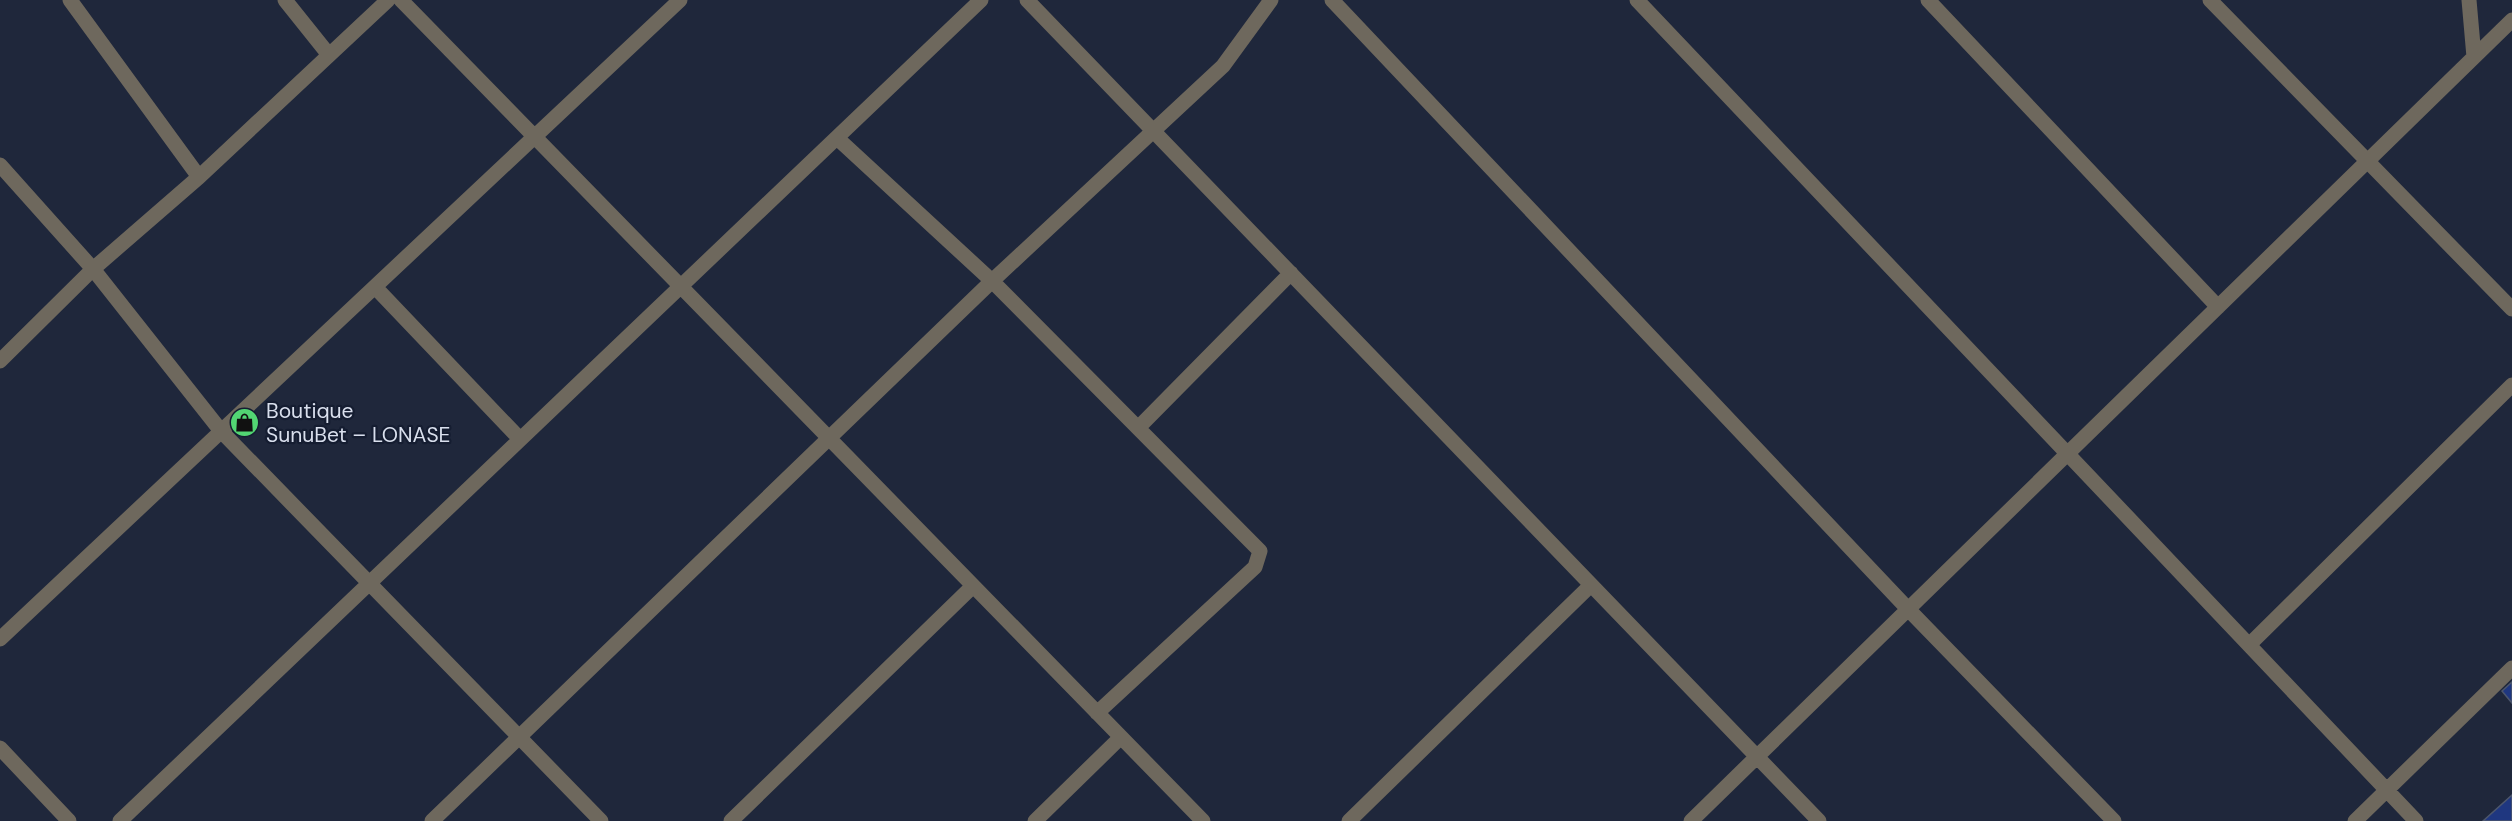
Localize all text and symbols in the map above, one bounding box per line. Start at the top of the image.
place label: Boutique SunuBet – LONASE [266,397,450,449]
shop icon: Boutique SunuBet – LONASE [229,407,261,439]

